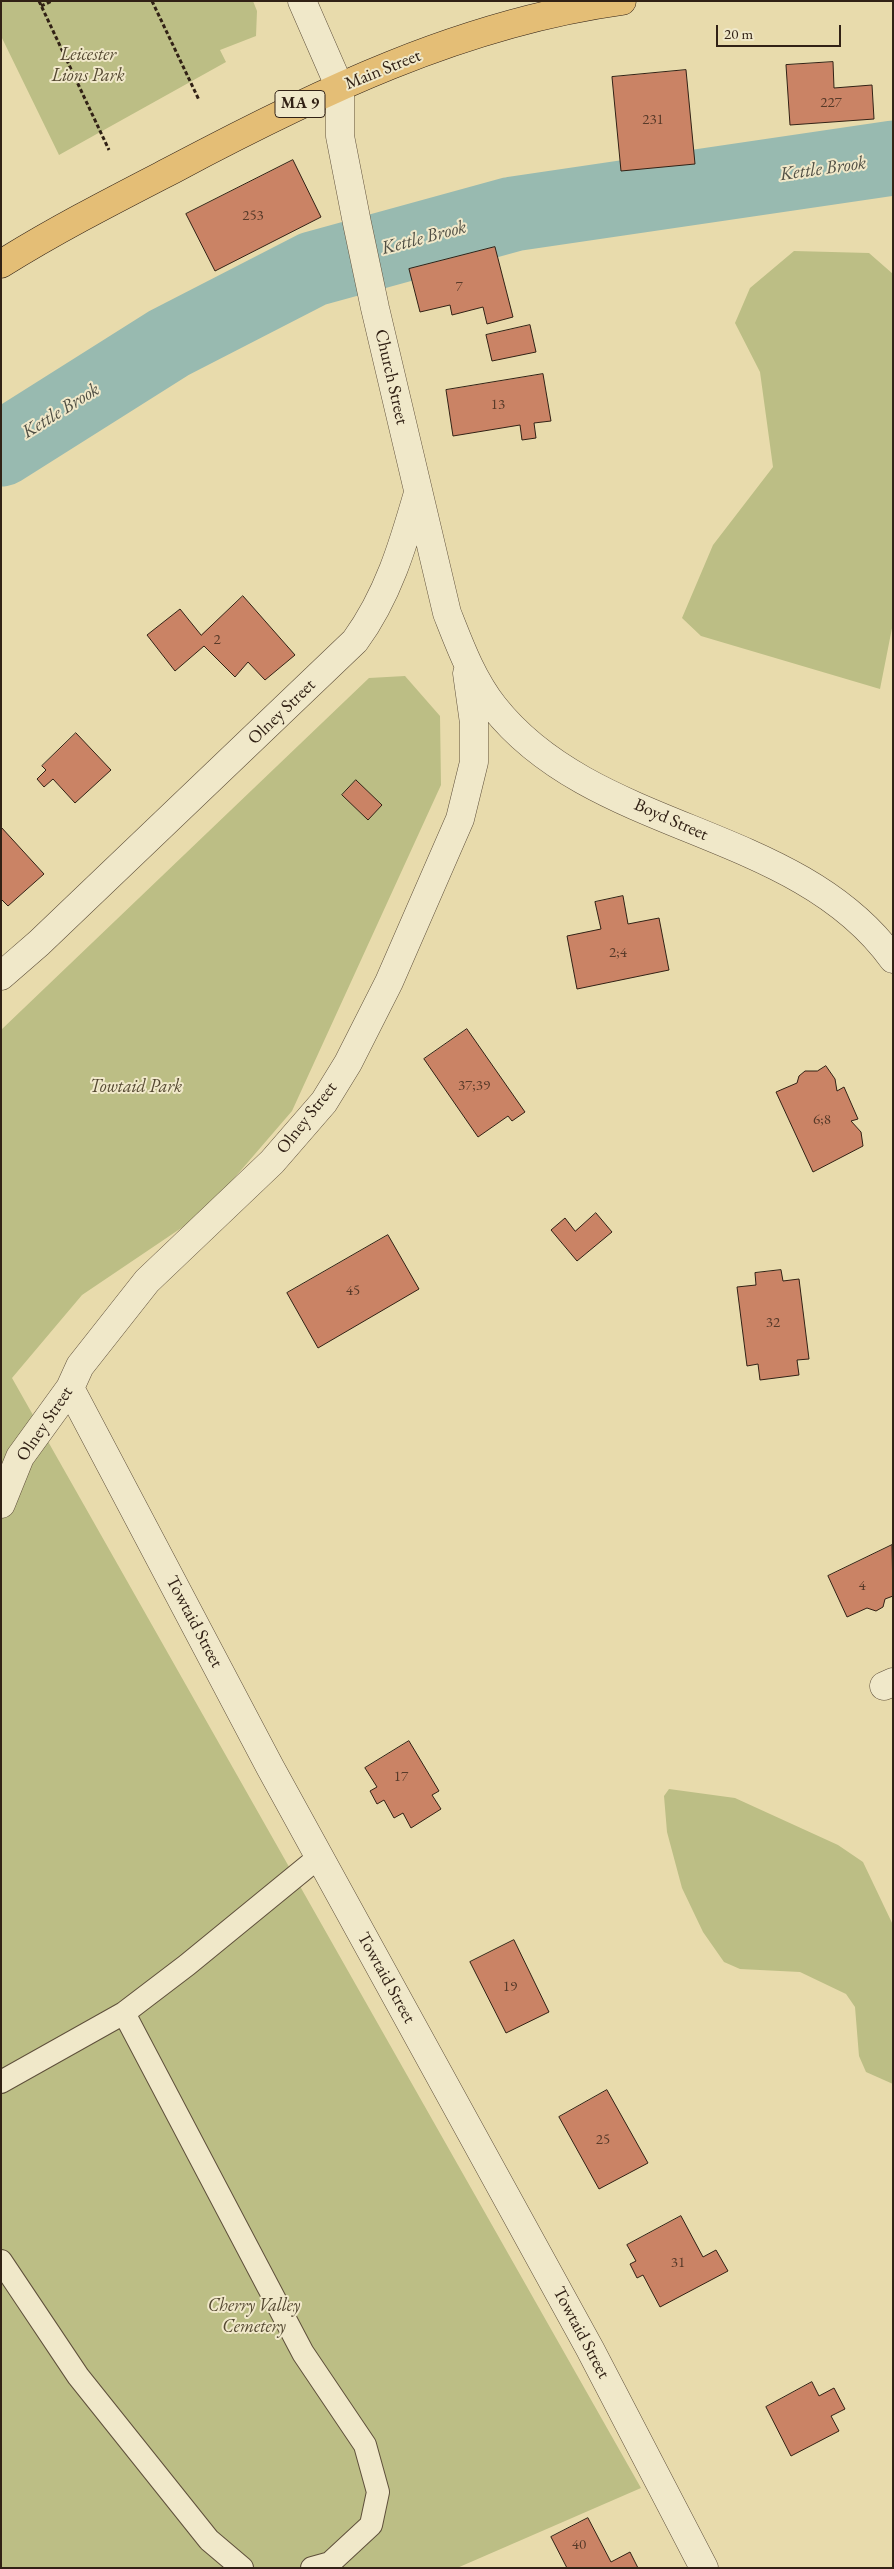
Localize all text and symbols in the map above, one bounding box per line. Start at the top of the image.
scale bar [719,15,844,47]
text: 20 m [724,24,753,43]
park label: Leicester Lions Park [51,44,125,86]
street label: Main Street [342,45,424,95]
road number: MA 9 [275,90,325,118]
house number: 227 [820,94,842,112]
house number: 231 [642,111,664,129]
water label: Kettle Brook [778,152,868,186]
house number: 253 [242,207,264,225]
water label: Kettle Brook [379,216,469,260]
house number: 7 [455,278,463,296]
street label: Church Street [370,327,412,427]
water label: Kettle Brook [18,378,104,444]
house number: 13 [491,396,505,414]
house number: 2 [213,631,221,649]
street label: Olney Street [244,674,320,750]
street label: Boyd Street [631,794,711,846]
house number: 2;4 [609,944,627,962]
park label: Towtaid Park [90,1076,182,1098]
house number: 37;39 [458,1077,490,1095]
street label: Olney Street [272,1078,342,1158]
house number: 6;8 [813,1111,831,1129]
house number: 45 [346,1282,360,1300]
house number: 32 [766,1314,780,1332]
street label: Olney Street [12,1382,78,1466]
street label: Towtaid Street [161,1573,227,1671]
house number: 4 [858,1577,866,1595]
house number: 17 [394,1768,408,1786]
street label: Towtaid Street [352,1929,420,2027]
house number: 19 [503,1978,517,1996]
house number: 25 [596,2131,610,2149]
house number: 31 [671,2254,685,2272]
street label: Towtaid Street [548,2284,614,2382]
park label: Cherry Valley Cemetery [208,2295,300,2338]
house number: 40 [572,2536,586,2554]

